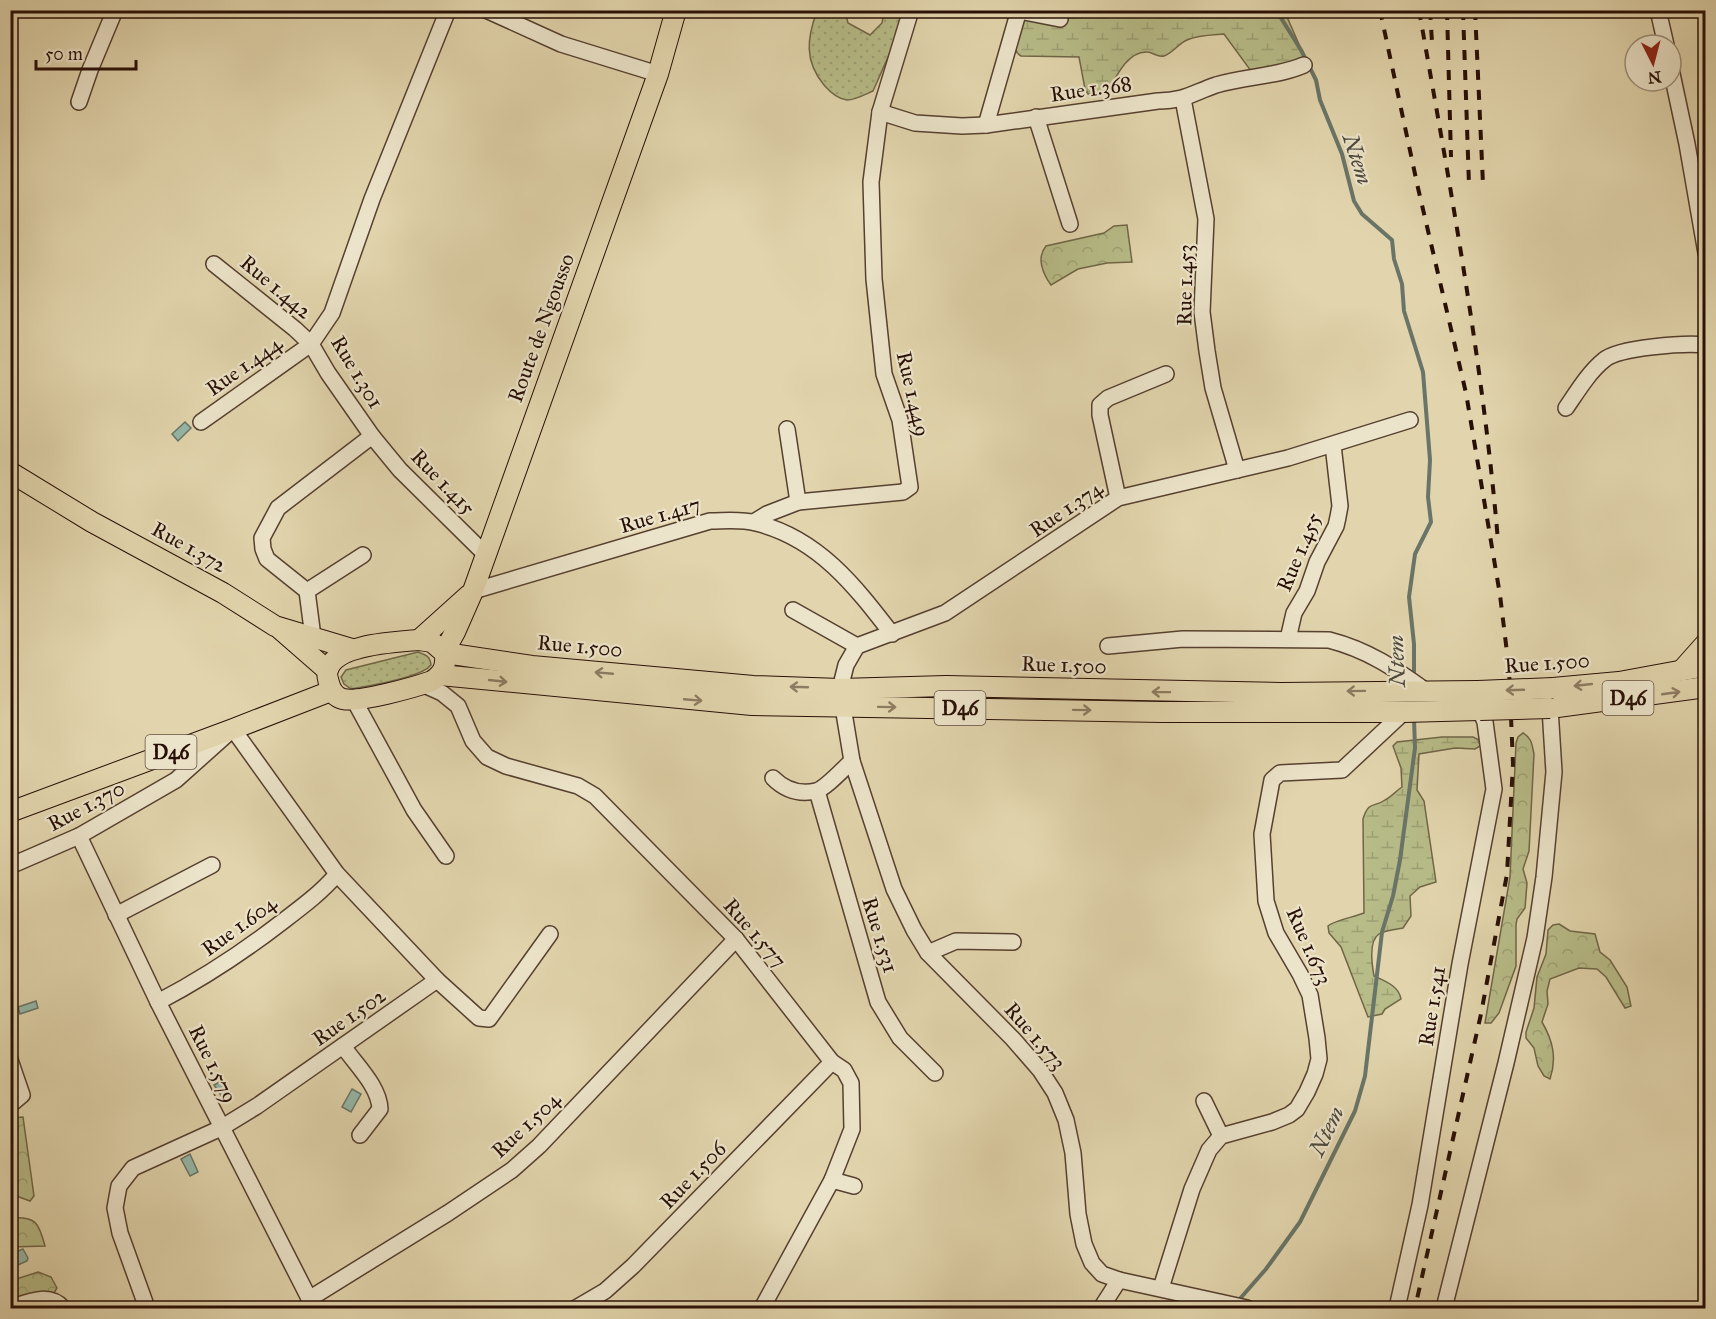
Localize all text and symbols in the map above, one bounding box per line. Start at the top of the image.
scale bar [36,33,136,71]
north arrow [1623,33,1683,93]
text: 50 m [45,43,83,65]
text: N [1646,67,1662,88]
street label: Rue 1.368 [1049,70,1133,108]
water label: Ntem [1336,128,1378,188]
street label: Rue 1.453 [1171,244,1199,326]
street label: Rue 1.442 [235,250,318,325]
street label: Route de Ngousso [502,250,580,406]
street label: Rue 1.444 [201,330,288,402]
street label: Rue 1.301 [325,331,389,413]
street label: Rue 1.449 [891,349,935,439]
street label: Rue 1.415 [405,444,481,521]
street label: Rue 1.374 [1025,474,1109,543]
street label: Rue 1.417 [616,491,704,539]
street label: Rue 1.455 [1271,508,1327,595]
street label: Rue 1.372 [147,516,232,578]
street label: Rue 1.500 [536,629,624,663]
water label: Ntem [1382,634,1411,689]
street label: Rue 1.500 [1503,647,1591,679]
street label: Rue 1.500 [1021,651,1107,679]
one-way arrow [595,667,615,678]
one-way arrow [488,676,508,687]
one-way arrow [1573,680,1593,691]
road number: D46 [1602,681,1654,715]
one-way arrow [789,682,809,693]
one-way arrow [1506,684,1526,695]
one-way arrow [1152,686,1172,697]
one-way arrow [1347,686,1367,697]
one-way arrow [1660,687,1680,698]
road number: D46 [934,691,986,725]
one-way arrow [682,695,702,706]
one-way arrow [877,701,897,713]
one-way arrow [1072,704,1092,716]
road number: D46 [146,735,196,769]
street label: Rue 1.370 [43,775,129,837]
street label: Rue 1.604 [196,889,283,962]
street label: Rue 1.577 [718,893,792,973]
street label: Rue 1.531 [856,894,904,976]
street label: Rue 1.673 [1280,903,1338,989]
street label: Rue 1.541 [1413,964,1451,1048]
street label: Rue 1.502 [307,982,391,1052]
street label: Rue 1.573 [999,997,1071,1075]
street label: Rue 1.579 [183,1021,243,1107]
street label: Rue 1.504 [486,1086,567,1164]
water label: Ntem [1302,1102,1350,1162]
street label: Rue 1.506 [654,1135,732,1214]

